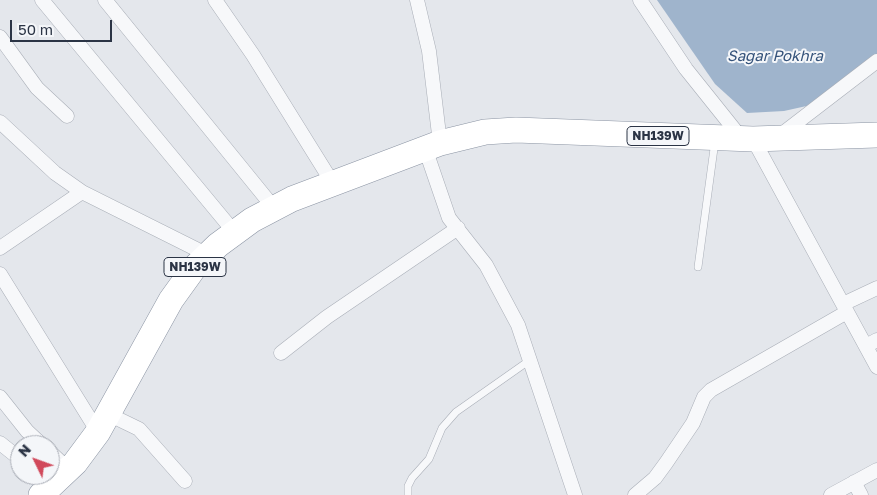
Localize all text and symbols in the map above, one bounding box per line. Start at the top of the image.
scale bar [12,10,115,42]
text: 50 m [18,20,53,38]
water label: Sagar Pokhra [727,47,823,65]
road number: NH139W [627,126,689,146]
road number: NH139W [164,258,226,276]
north arrow [10,435,60,485]
text: N [14,441,34,460]

